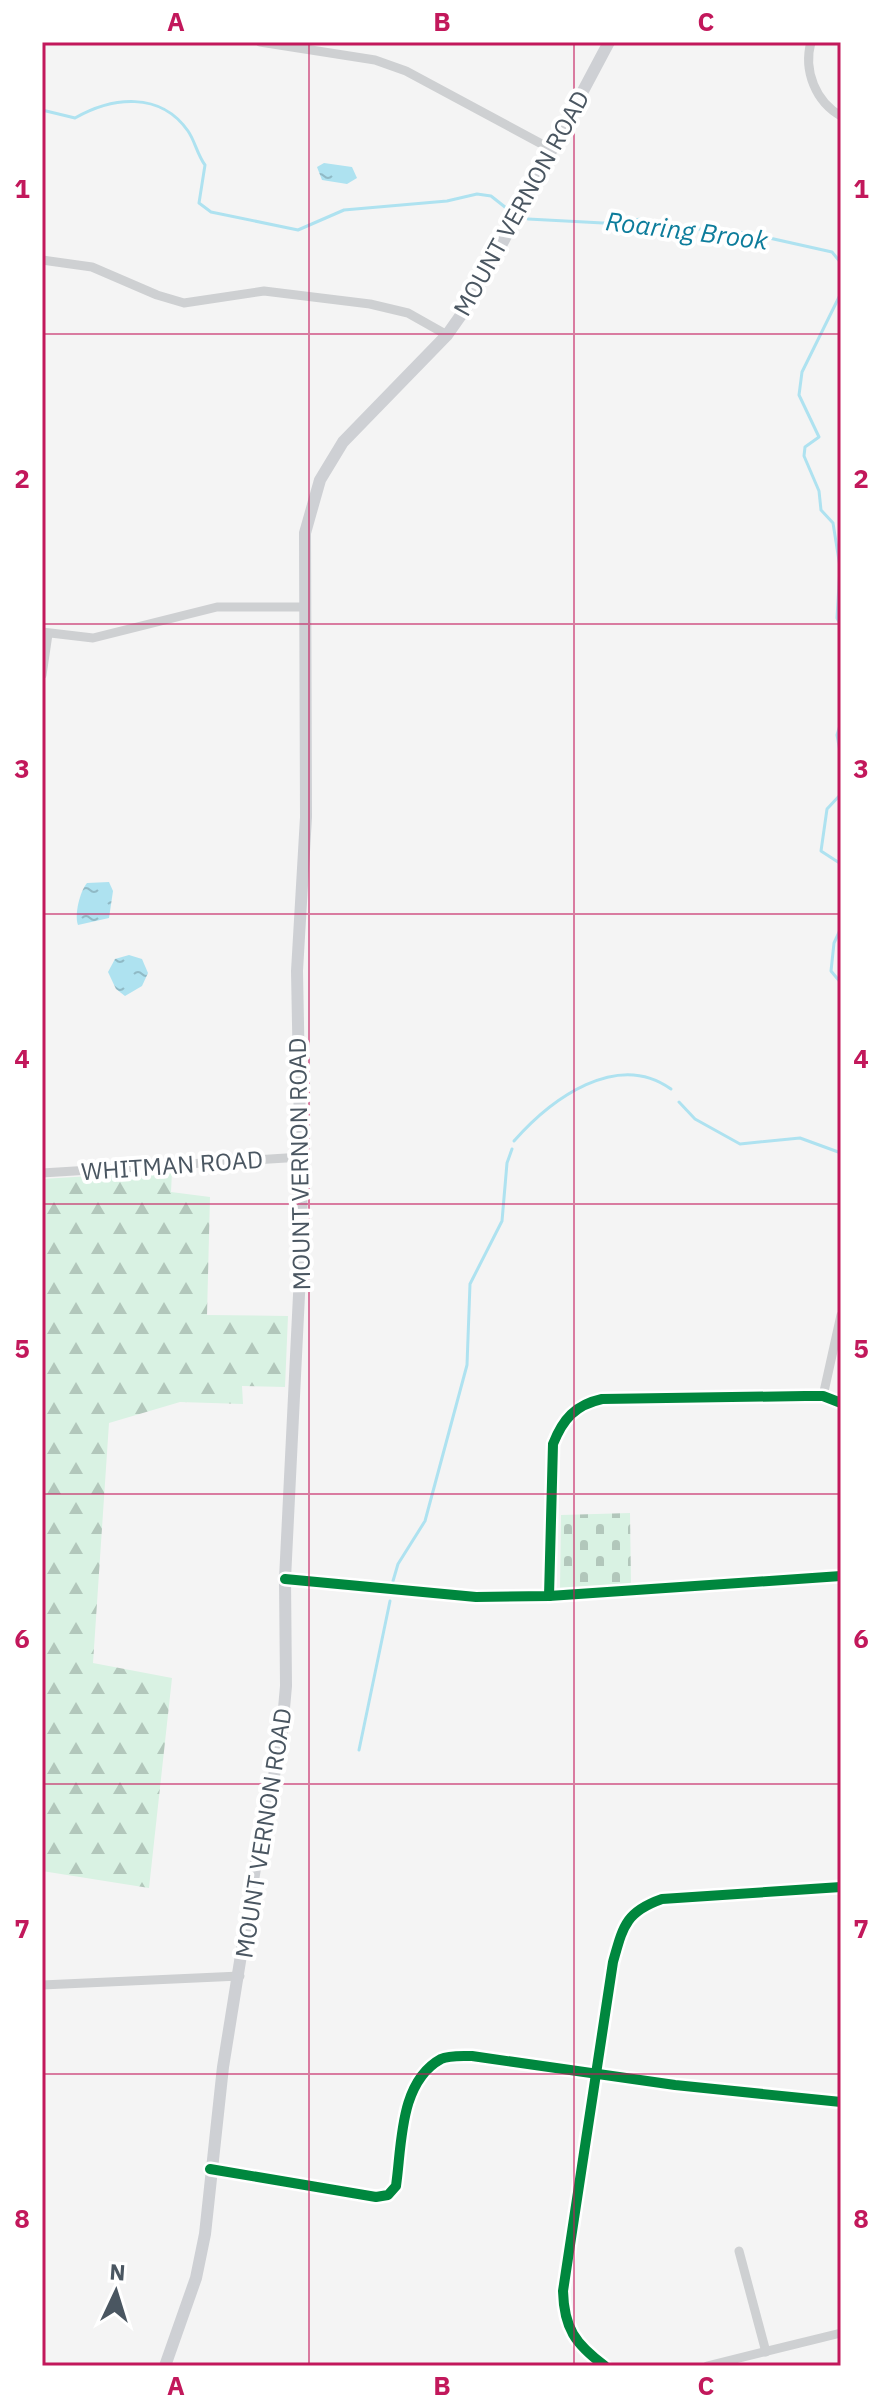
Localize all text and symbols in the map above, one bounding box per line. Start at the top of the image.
text: A [167,4,185,38]
text: B [433,4,451,38]
text: C [698,4,715,38]
street label: MOUNT VERNON ROAD [446,85,596,321]
text: 1 [14,171,30,205]
text: 1 [853,171,869,205]
water label: Roaring Brook [604,203,770,257]
text: 2 [14,461,30,495]
text: 2 [853,461,869,495]
text: 3 [14,751,30,785]
text: 3 [853,751,869,785]
street label: MOUNT VERNON ROAD [281,1037,317,1291]
text: 4 [14,1041,30,1075]
text: 4 [853,1041,869,1075]
street label: WHITMAN ROAD [80,1143,264,1187]
text: 5 [14,1331,30,1365]
text: 5 [853,1331,869,1365]
text: 6 [14,1621,30,1655]
text: 6 [853,1621,869,1655]
street label: MOUNT VERNON ROAD [227,1706,299,1960]
text: 7 [14,1911,30,1945]
text: 7 [853,1911,869,1945]
text: 8 [14,2201,30,2235]
text: 8 [853,2201,869,2235]
north arrow [76,2252,156,2332]
text: N [108,2257,126,2287]
text: A [167,2368,185,2402]
text: B [433,2368,451,2402]
text: C [698,2368,715,2402]

